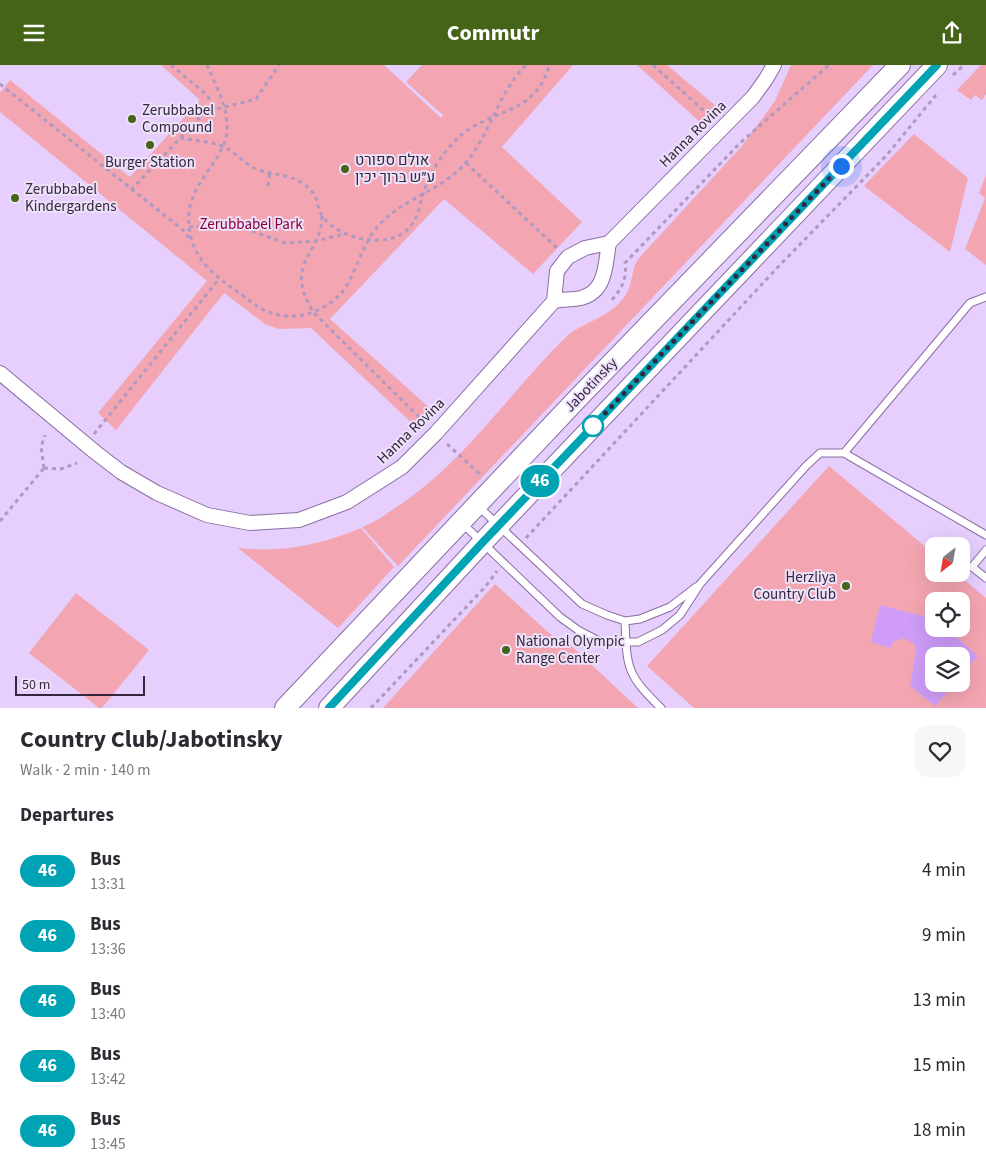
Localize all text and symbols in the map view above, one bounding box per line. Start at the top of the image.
text: Commutr [447,17,539,49]
icon: menu [20,19,48,47]
icon: share [938,19,966,47]
street label: Hanna Rovina [655,96,731,172]
place label: Zerubbabel Compound [142,100,214,138]
marker: Zerubbabel Compound [126,113,138,125]
marker: Burger Station [144,139,156,151]
place label: אולם ספורט ע״ש ברוך יכין [355,150,435,188]
place label: Burger Station [105,152,195,173]
your location [829,154,854,179]
marker: אולם ספורט ע״ש ברוך יכין [339,163,351,175]
place label: Zerubbabel Kindergardens [25,179,117,217]
marker: Zerubbabel Kindergardens [9,192,21,204]
park label: Zerubbabel Park [199,214,303,235]
street label: Jabotinsky [560,353,622,417]
street label: Hanna Rovina [372,393,450,469]
unlabelled marker [582,415,604,437]
line badge: 46 [518,465,562,497]
text: 46 [530,468,550,493]
north arrow [925,537,970,583]
map controls [925,537,970,692]
place label: Herzliya Country Club [753,567,836,605]
marker: Herzliya Country Club [840,580,852,592]
button: locate [925,592,970,637]
place label: National Olympic Range Center [516,631,625,669]
marker: National Olympic Range Center [500,644,512,656]
button: layers [925,647,970,692]
scale bar [15,673,145,696]
text: 50 m [22,675,50,695]
text: Country Club/Jabotinsky [20,722,282,757]
button: heart [914,725,966,777]
text: Walk · 2 min · 140 m [20,759,151,781]
text: Departures [20,802,114,829]
text: Bus [90,846,121,873]
text: 4 min [922,857,966,884]
text: 46 [38,858,57,883]
text: 13:31 [90,873,126,895]
text: Bus [90,911,121,938]
text: 9 min [922,922,966,949]
text: 46 [38,923,57,948]
text: 13:36 [90,938,126,960]
text: Bus [90,976,121,1003]
text: 13 min [912,987,966,1014]
text: 46 [38,988,57,1013]
text: 13:40 [90,1003,126,1025]
text: Bus [90,1041,121,1068]
text: 15 min [912,1052,966,1079]
text: 46 [38,1053,57,1078]
text: 13:42 [90,1068,126,1090]
text: Bus [90,1106,121,1133]
text: 18 min [912,1117,966,1144]
text: 46 [38,1118,57,1143]
text: 13:45 [90,1133,126,1155]

